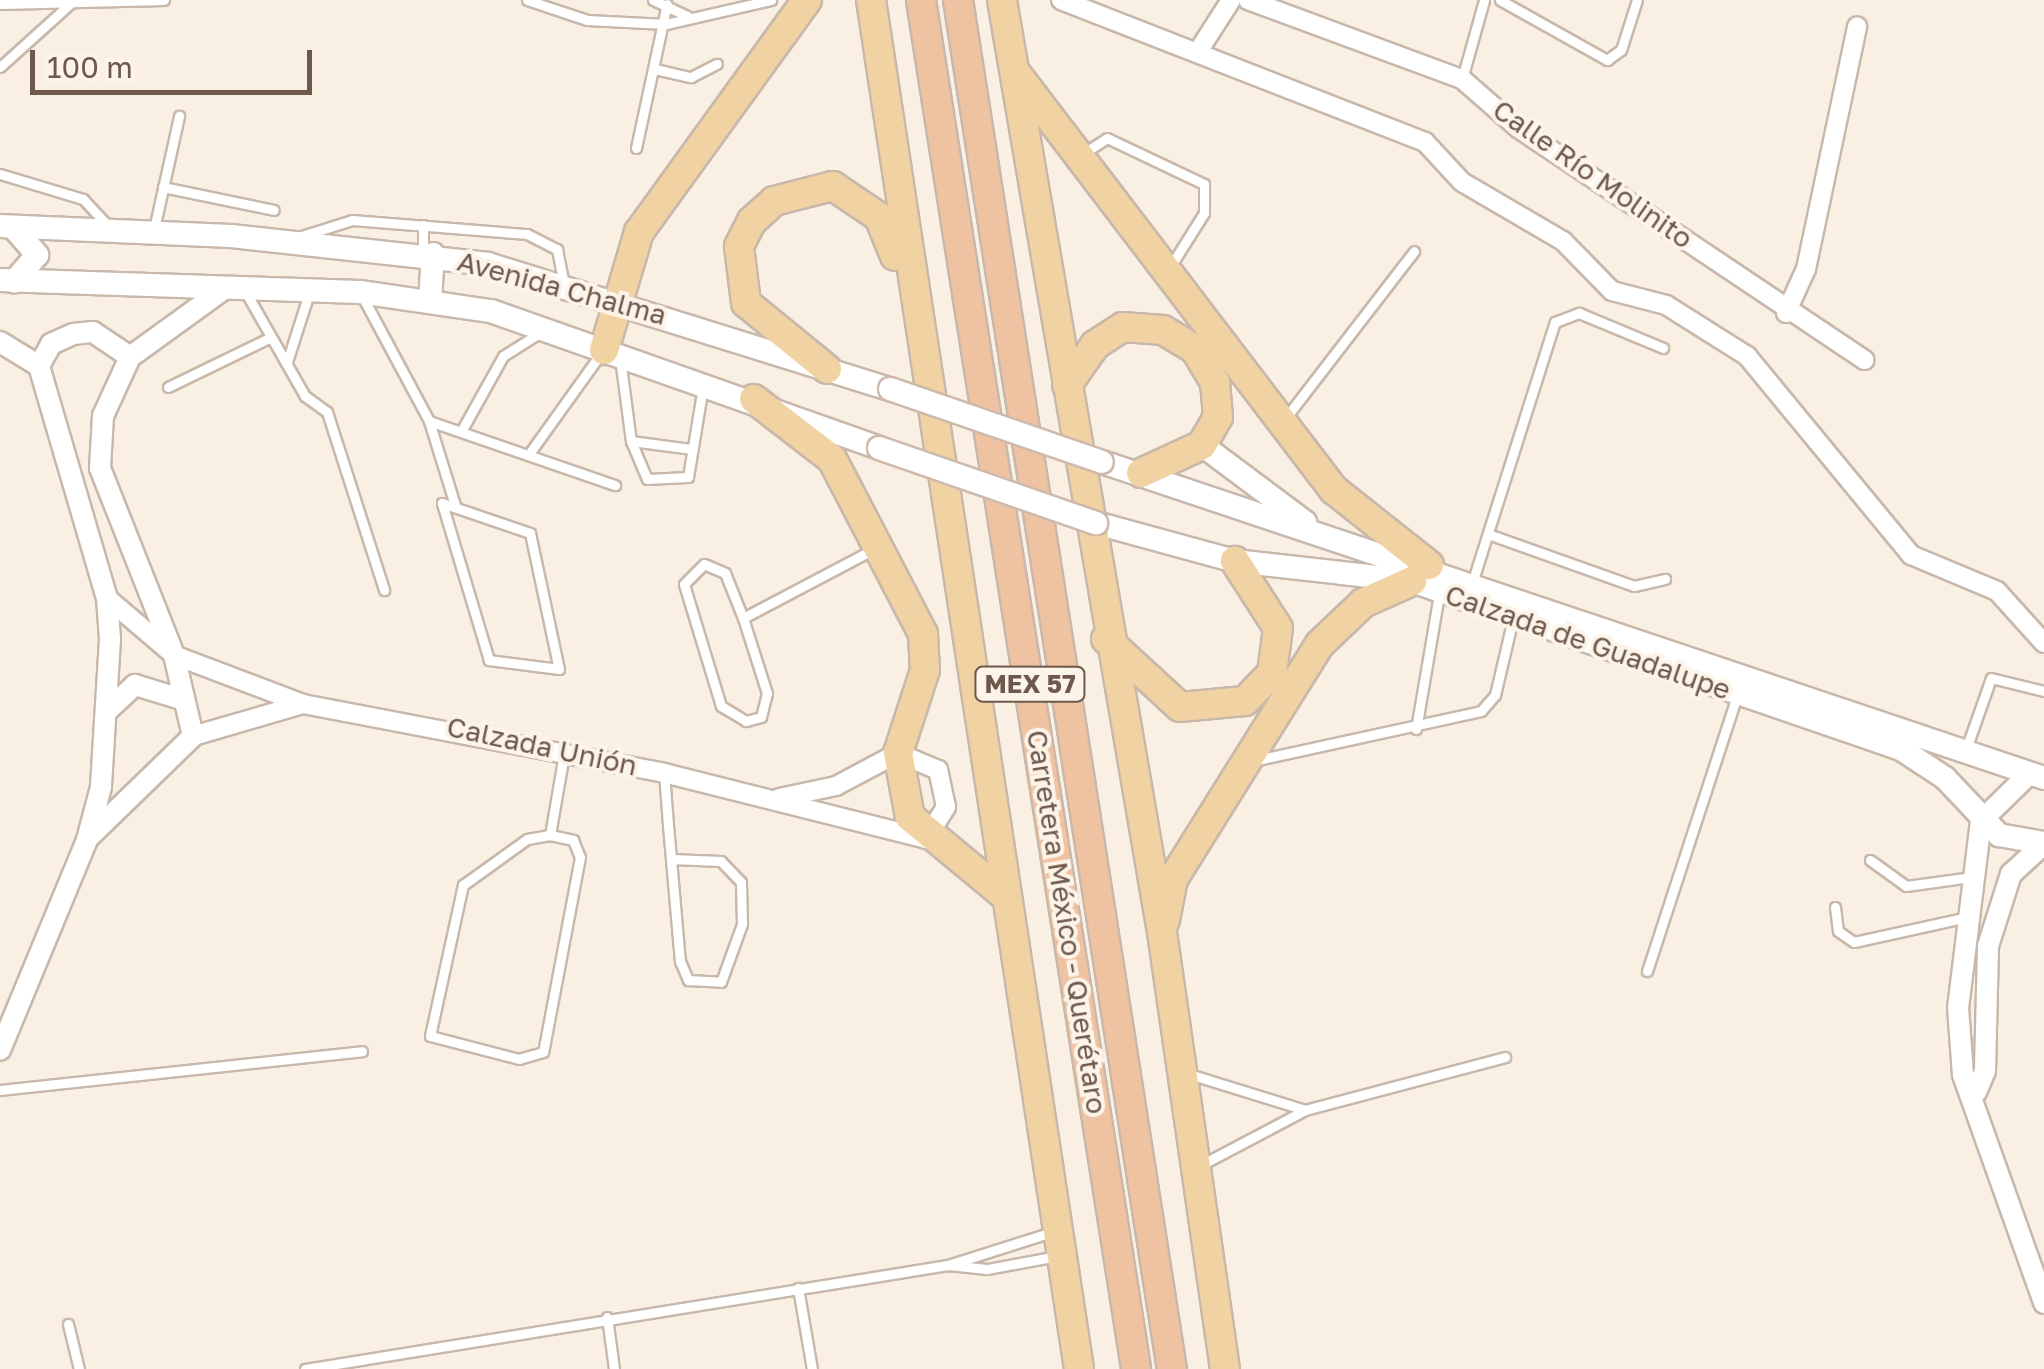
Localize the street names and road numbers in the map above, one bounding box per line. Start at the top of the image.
street label: Calle Río Molinito [1487,93,1699,255]
street label: Avenida Chalma [454,244,670,332]
street label: Calzada de Guadalupe [1441,577,1735,707]
road number: MEX 57 [972,664,1088,704]
street label: Calzada Unión [444,709,640,783]
street label: Carretera México - Querétaro [1020,728,1114,1116]

